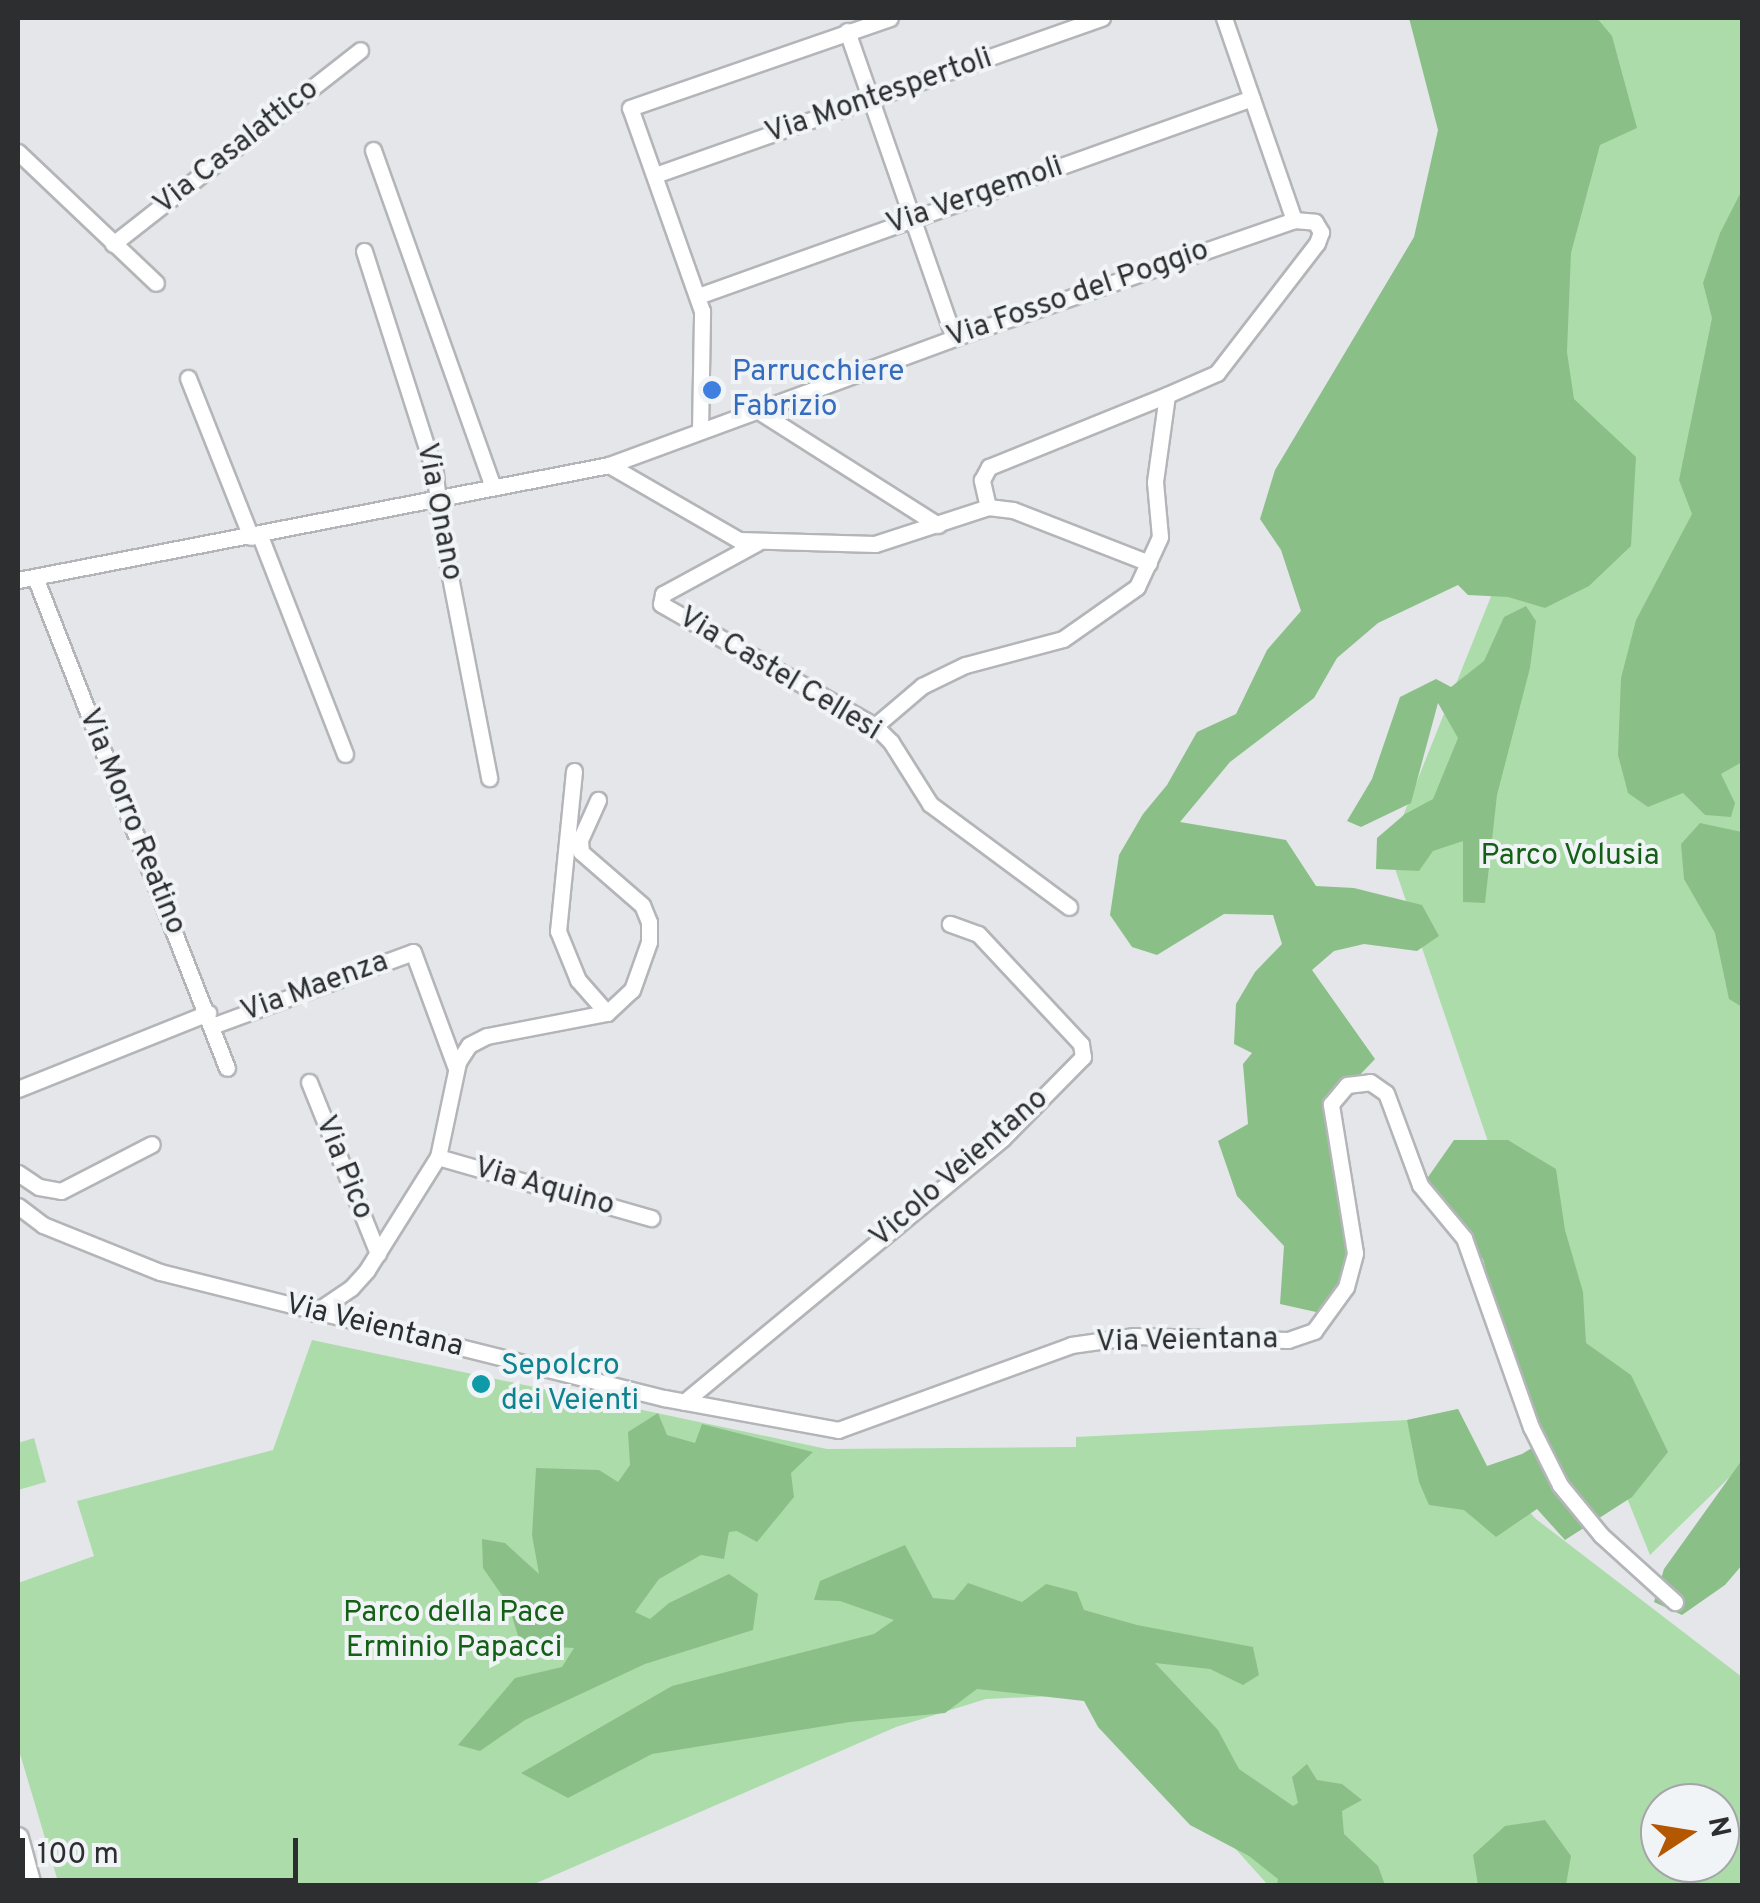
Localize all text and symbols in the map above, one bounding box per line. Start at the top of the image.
street label: Via Montespertoli [761,41,997,153]
street label: Via Casalattico [147,73,327,223]
street label: Via Vergemoli [882,150,1068,244]
street label: Via Fosso del Poggio [942,233,1214,357]
place label: Parrucchiere Fabrizio [732,355,904,426]
marker: Parrucchiere Fabrizio [701,379,723,401]
street label: Via Onano [407,440,469,584]
street label: Via Castel Cellesi [671,600,887,750]
street label: Via Morro Reatino [69,704,193,940]
park label: Parco Volusia [1480,839,1660,875]
street label: Via Maenza [237,945,393,1031]
street label: Vicolo Veientano [863,1081,1057,1257]
street label: Via Pico [306,1111,380,1225]
street label: Via Aquino [469,1151,619,1225]
street label: Via Veientana [281,1287,467,1367]
street label: Via Veientana [1095,1322,1279,1362]
place label: Sepolcro dei Veienti [501,1349,640,1420]
marker: Sepolcro dei Veienti [470,1373,492,1395]
park label: Parco della Pace Erminio Papacci [343,1596,565,1666]
north arrow [1640,1783,1740,1883]
text: N [1698,1814,1737,1841]
scale bar [25,1818,302,1880]
text: 100 m [37,1837,119,1874]

